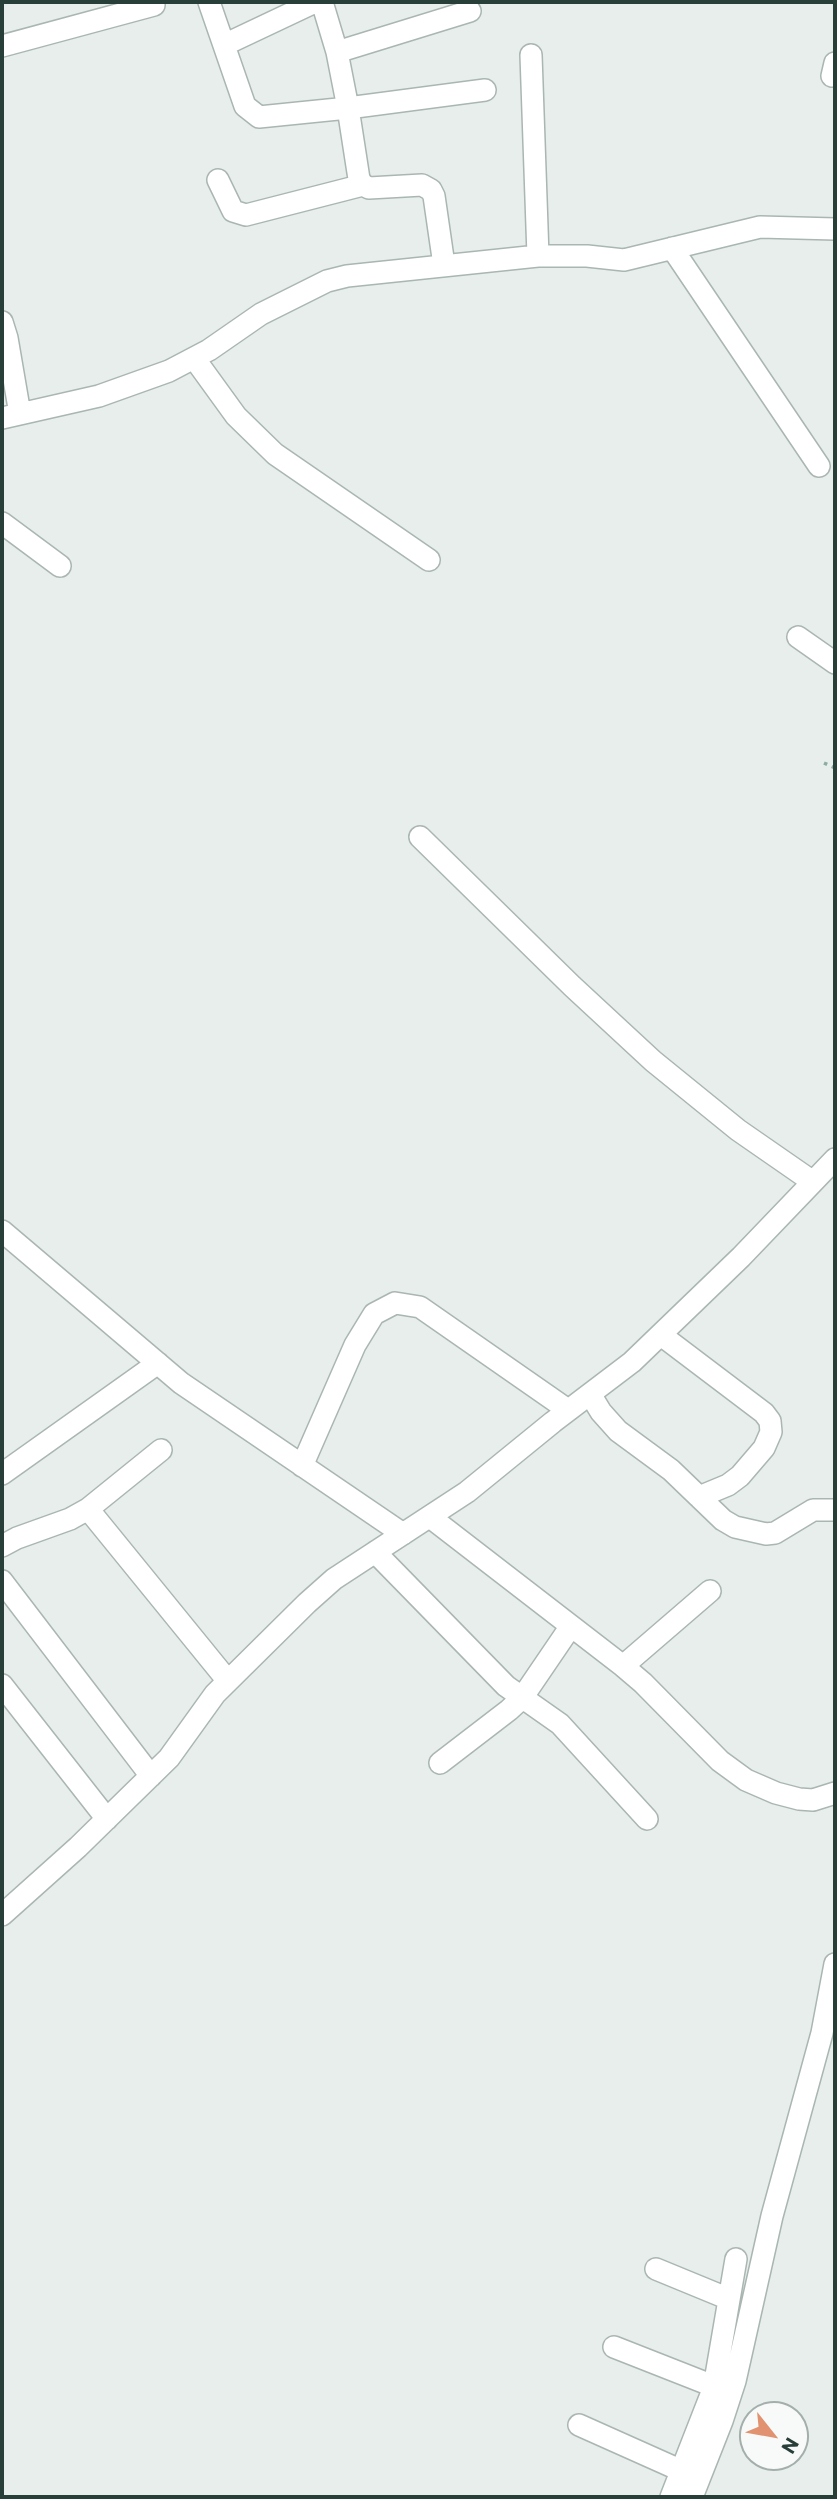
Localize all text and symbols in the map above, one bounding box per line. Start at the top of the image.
north arrow [739,2401,809,2471]
text: N [777,2434,804,2458]

